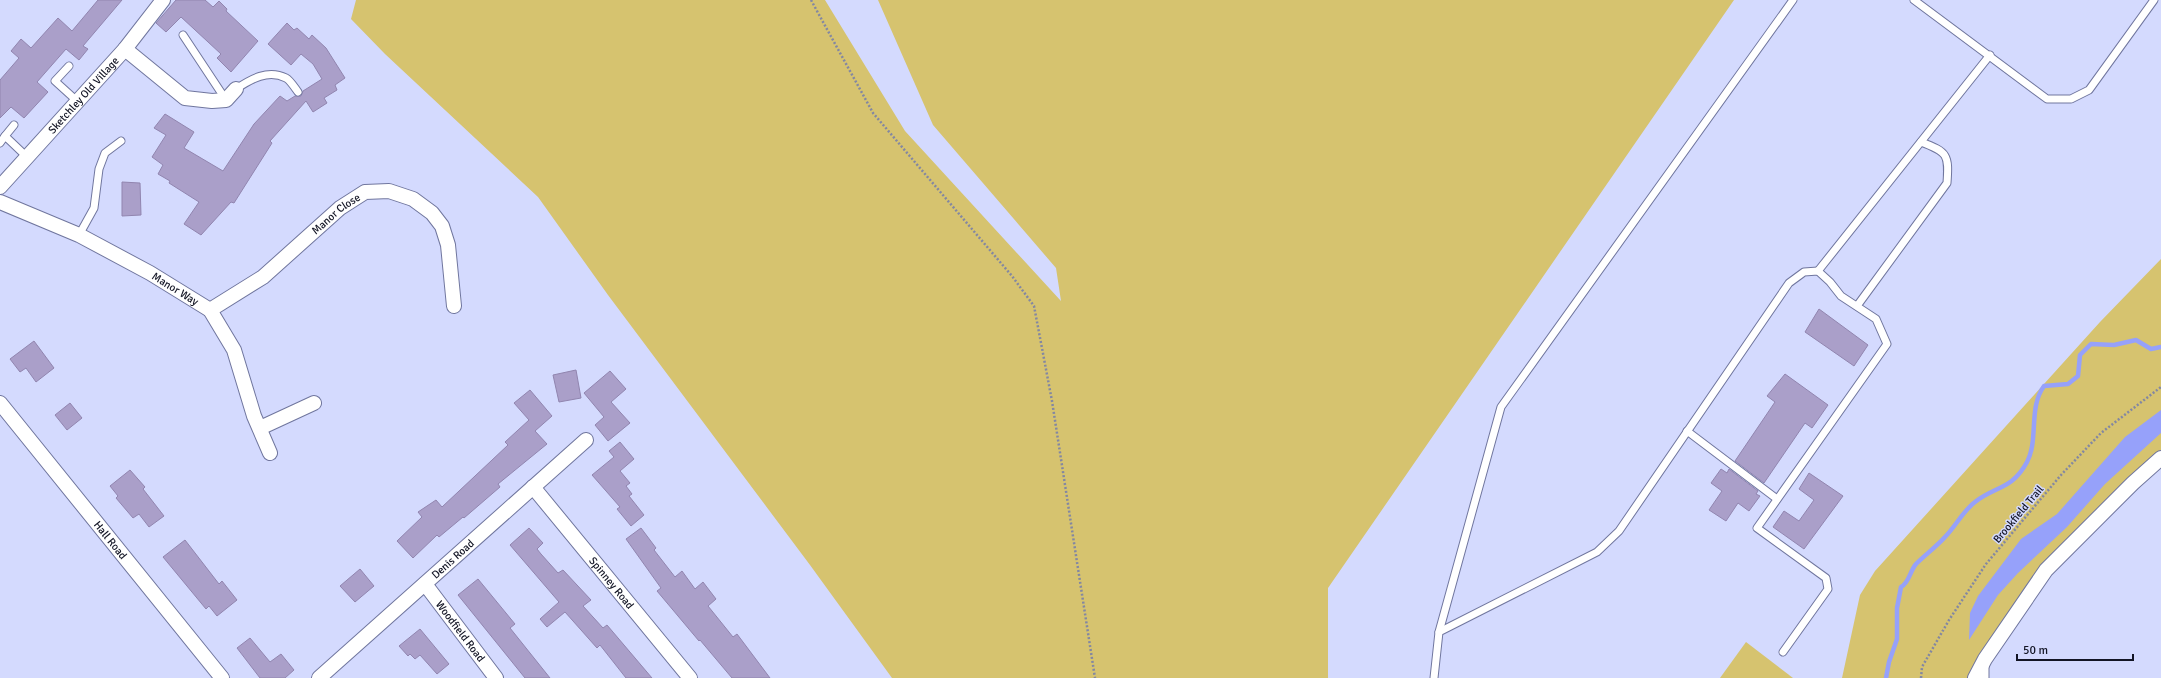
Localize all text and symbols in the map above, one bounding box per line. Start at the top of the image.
street label: Sketchley Old Village [45,54,122,137]
street label: Manor Close [309,191,363,237]
street label: Manor Way [149,270,202,309]
street label: Brookfield Trail [1990,483,2046,546]
street label: Hall Road [91,519,130,562]
street label: Denis Road [429,537,477,582]
street label: Spinney Road [586,554,637,612]
street label: Woodfield Road [433,598,487,665]
scale bar [2017,636,2133,662]
text: 50 m [2023,643,2048,658]

